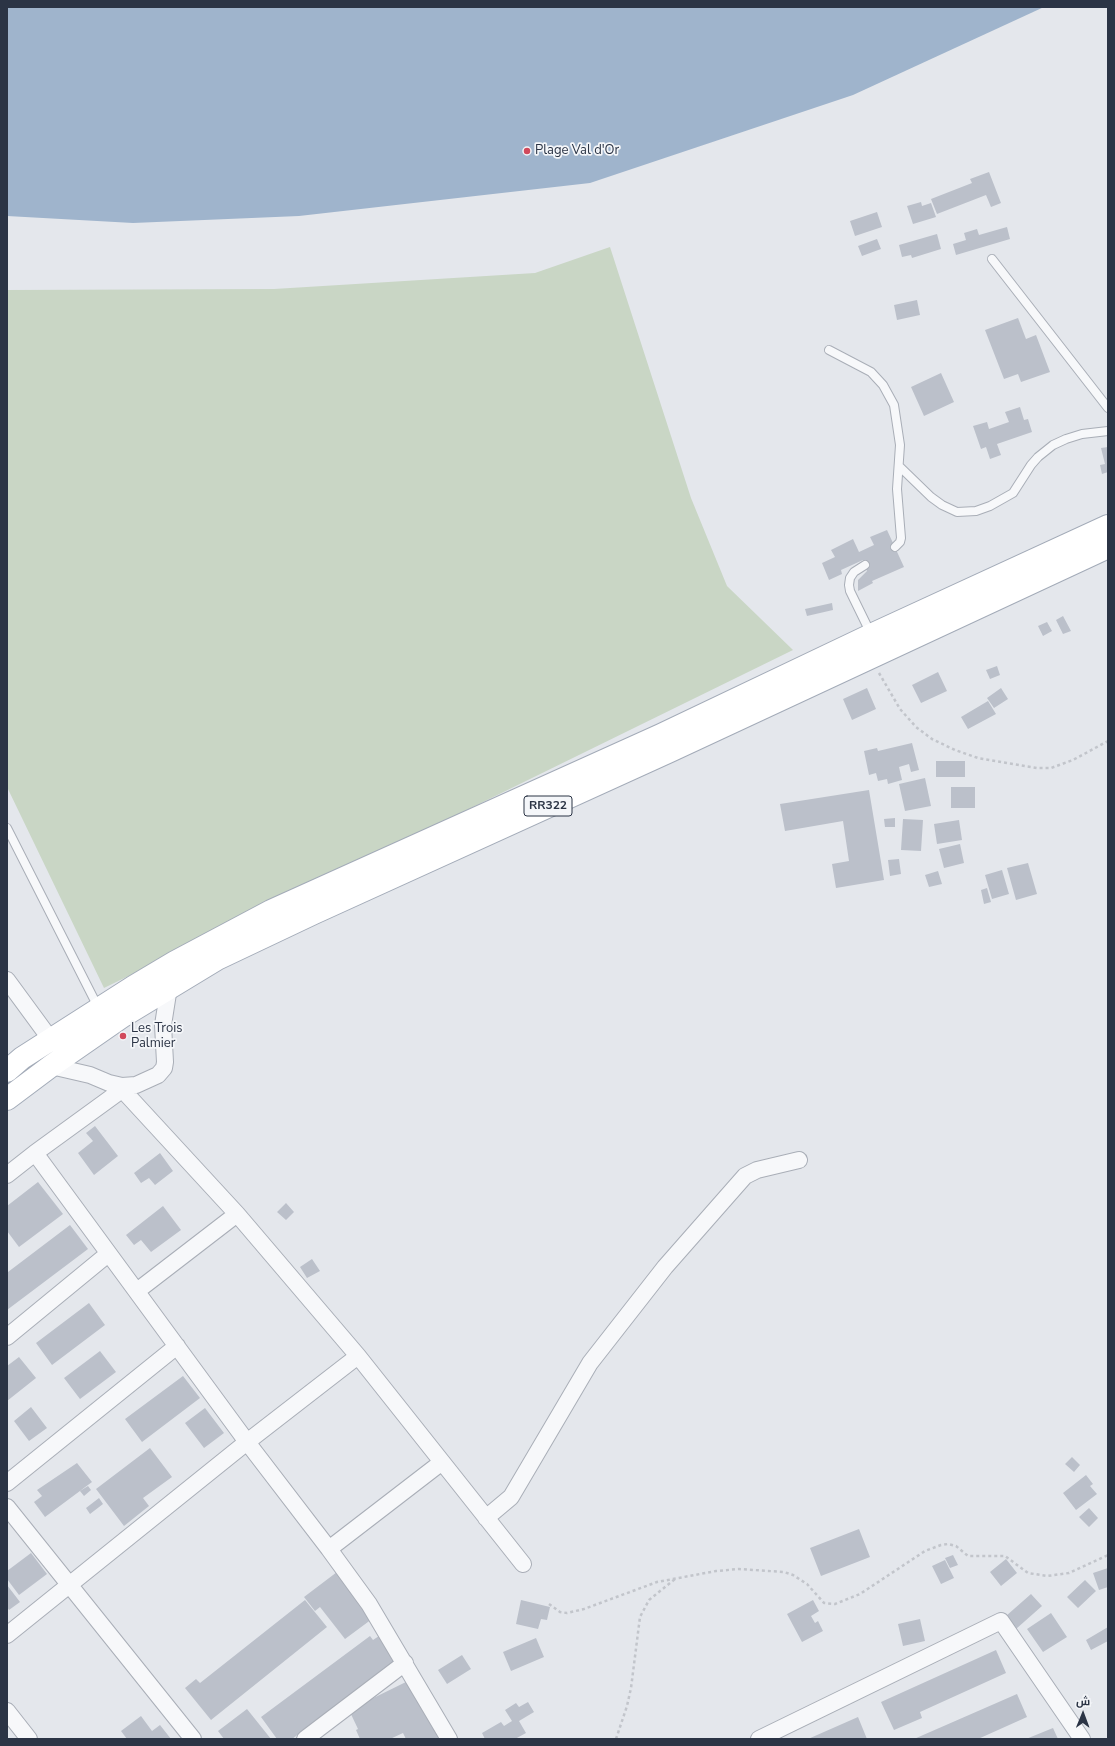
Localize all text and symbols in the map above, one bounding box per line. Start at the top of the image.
place label: Plage Val d'Or [535,143,619,159]
marker: Plage Val d'Or [522,146,532,156]
road number: RR322 [524,796,572,816]
place label: Les Trois Palmier [131,1021,182,1052]
marker: Les Trois Palmier [118,1031,128,1041]
north arrow [1063,1694,1103,1734]
text: ش [1076,1694,1090,1709]

